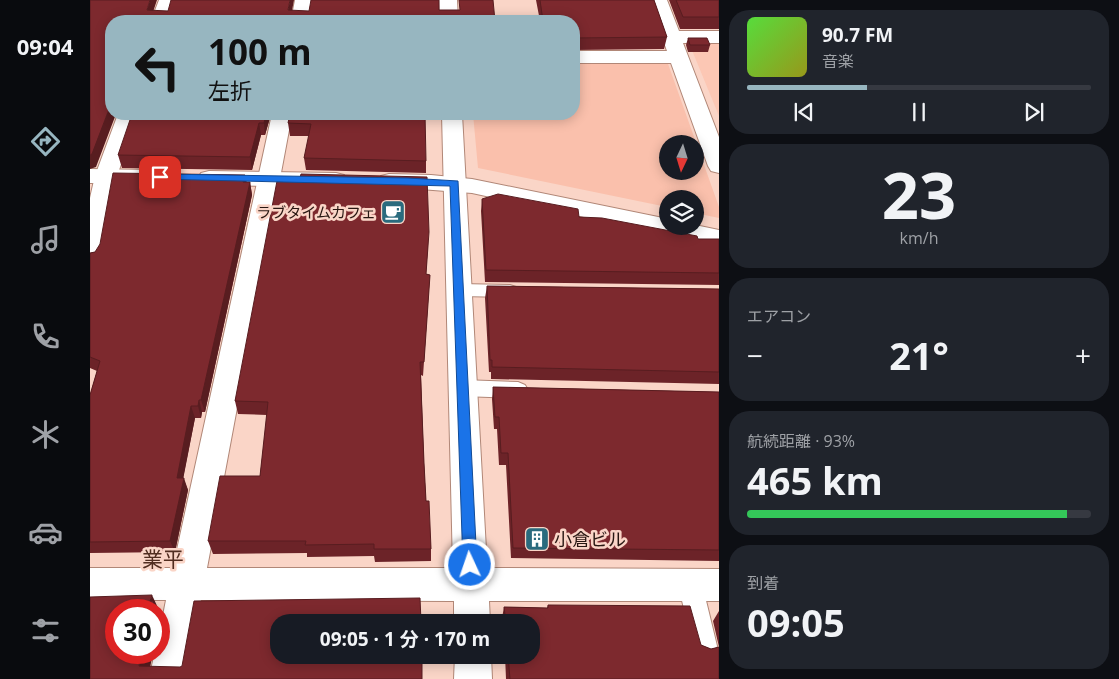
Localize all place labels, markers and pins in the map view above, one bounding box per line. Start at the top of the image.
pin [139,156,181,198]
cafe icon: ラブタイムカフェ [380,199,406,225]
place label: ラブタイムカフェ [256,202,376,222]
building icon: 小倉ビル [524,526,550,552]
place label: 小倉ビル [554,527,626,551]

